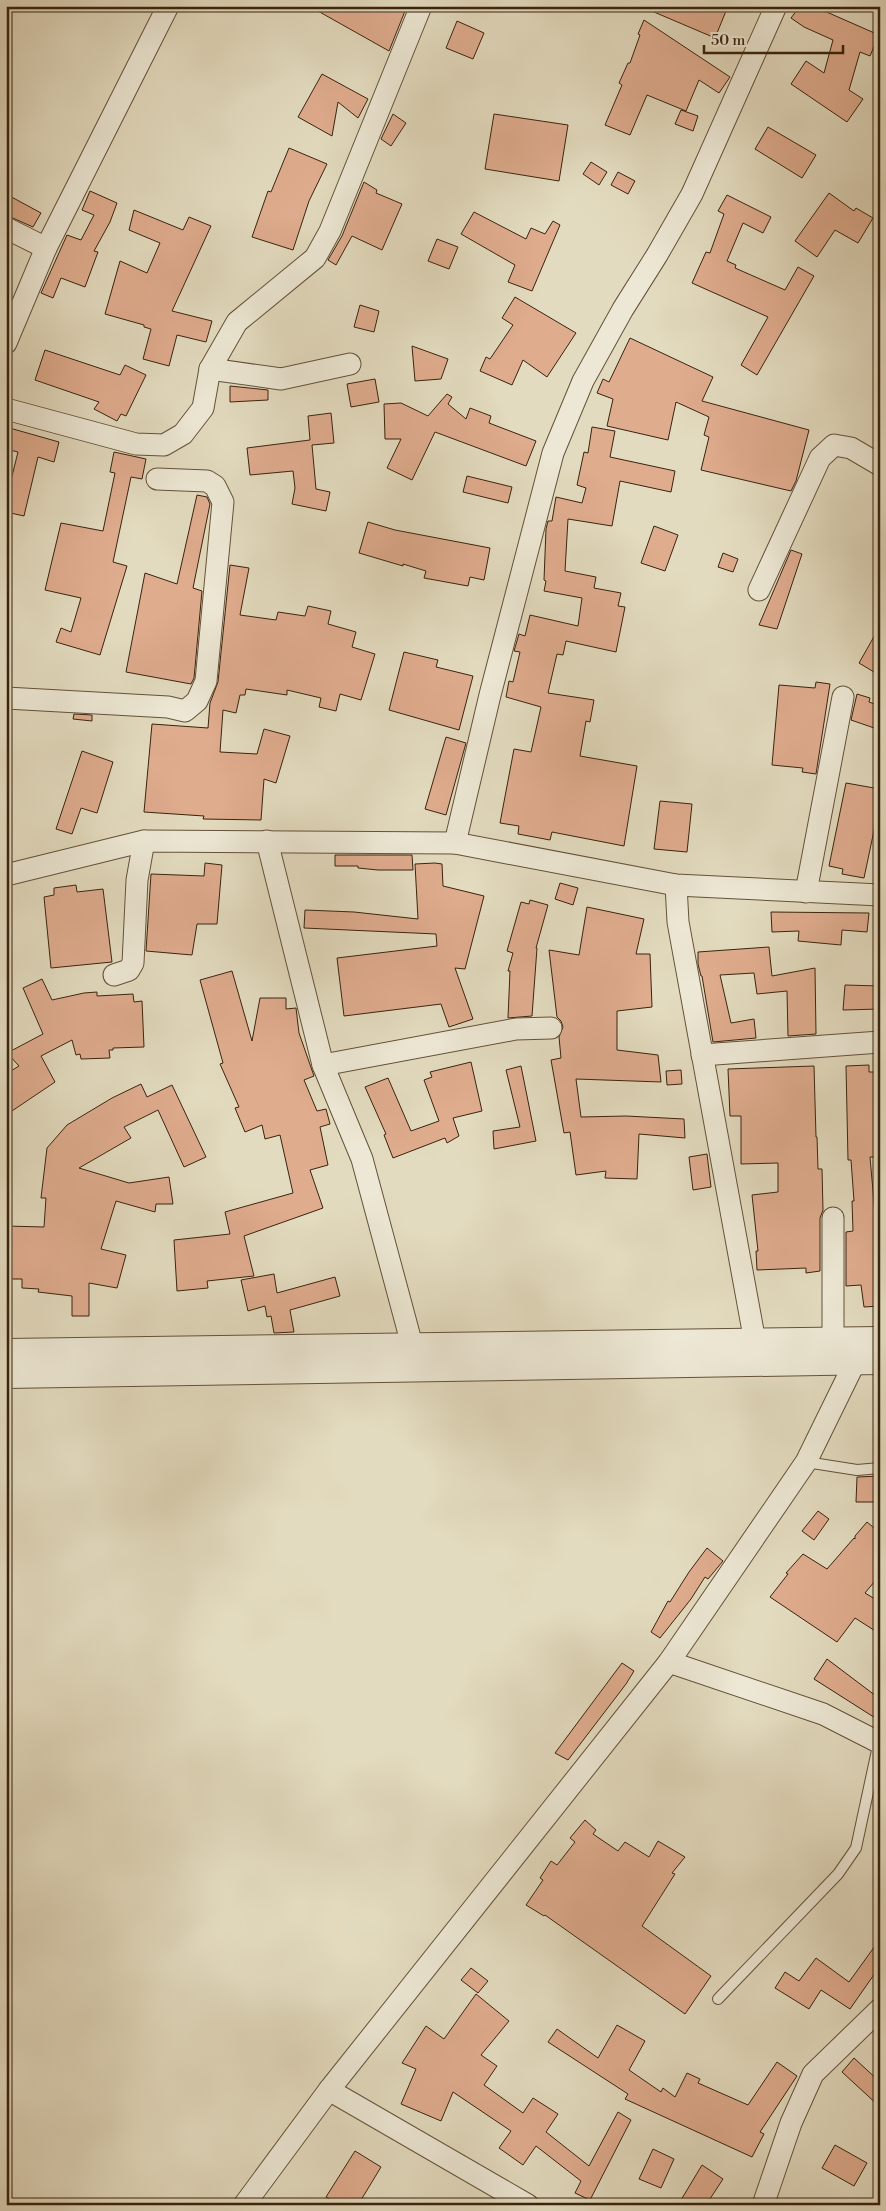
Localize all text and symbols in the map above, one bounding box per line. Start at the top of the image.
scale bar [704,22,842,54]
text: 50 m [711,31,745,50]

